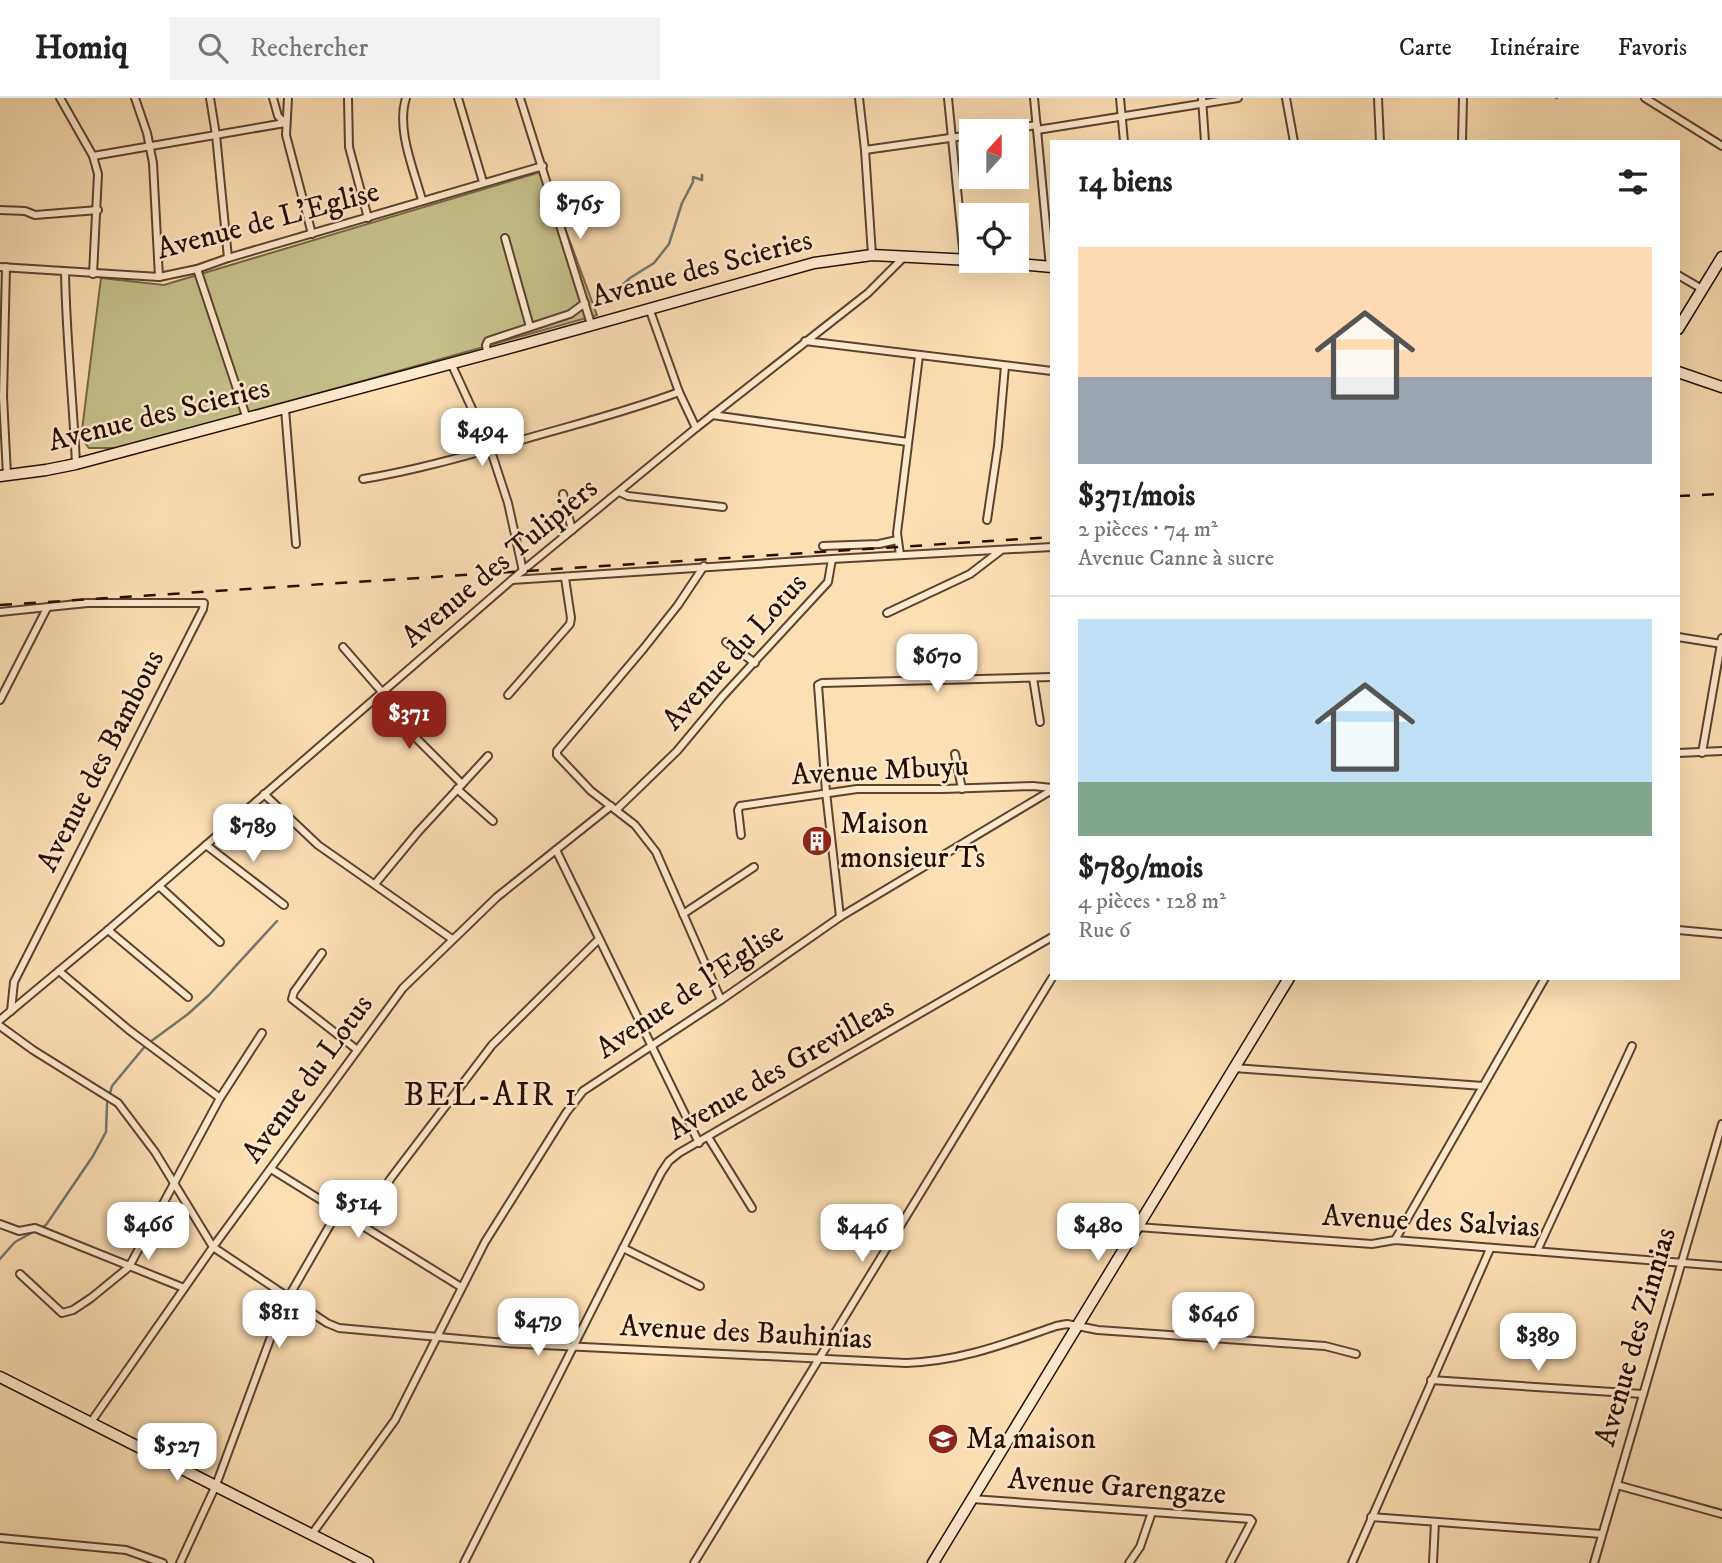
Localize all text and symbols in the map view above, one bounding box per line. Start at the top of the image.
search box [170,17,660,80]
text: Homiq [35,28,128,69]
icon: search [194,29,232,67]
text: Rechercher [250,32,368,65]
text: Carte [1399,33,1452,63]
text: Itinéraire [1490,33,1580,63]
text: Favoris [1618,33,1687,63]
north arrow [959,119,1029,189]
map controls [959,119,1029,273]
icon: filters [1614,163,1652,201]
text: 14 biens [1078,164,1173,201]
street label: Avenue de L'Eglise [153,174,383,268]
pin: $765 [539,181,621,241]
text: $765 [556,189,604,218]
button: locate [959,203,1029,273]
street label: Avenue des Scieries [588,222,816,316]
icon: home [1302,292,1428,418]
street label: Avenue des Scieries [44,370,274,460]
pin: $494 [441,408,523,468]
text: $494 [457,416,507,445]
street label: Avenue des Tulipiers [394,470,606,656]
text: $371/mois [1078,478,1195,515]
text: 2 pièces · 74 m² [1078,515,1218,544]
text: Avenue Canne à sucre [1078,544,1274,573]
street label: Avenue du Lotus [655,566,815,738]
pin: $670 [896,634,978,694]
text: $670 [912,642,962,671]
street label: Avenue des Bambous [29,644,173,878]
icon: home [1302,664,1428,790]
pin: $371 [368,692,450,751]
text: $371 [388,699,430,728]
street label: Avenue Mbuyu [790,748,970,794]
pin: $789 [212,804,294,864]
place label: Maison monsieur Ts [840,806,985,877]
text: $789 [229,812,277,841]
building icon: Maison monsieur Ts [800,824,834,858]
text: $789/mois [1078,850,1203,887]
text: 4 pièces · 128 m² [1078,887,1226,916]
street label: Avenue de l'Eglise [589,915,791,1067]
text: Rue 6 [1078,916,1131,945]
street label: Avenue du Lotus [235,988,381,1170]
street label: Avenue des Grevilleas [661,989,901,1149]
district label: BEL-AIR 1 [403,1075,579,1116]
pin: $514 [317,1180,399,1240]
text: $514 [335,1188,381,1217]
street label: Avenue des Salvias [1321,1198,1541,1246]
pin: $466 [107,1202,189,1262]
pin: $446 [821,1204,903,1264]
pin: $480 [1057,1204,1139,1263]
text: $466 [123,1210,173,1239]
text: $480 [1073,1211,1123,1240]
text: $446 [837,1212,888,1241]
street label: Avenue des Zinnias [1587,1223,1685,1451]
pin: $811 [238,1290,320,1350]
pin: $646 [1172,1292,1254,1352]
text: $811 [259,1298,299,1327]
pin: $479 [497,1298,579,1358]
text: $646 [1188,1300,1238,1329]
text: $479 [514,1306,562,1335]
street label: Avenue des Bauhinias [619,1308,873,1358]
pin: $389 [1497,1314,1579,1373]
text: $389 [1516,1321,1560,1350]
place label: Ma maison [966,1421,1096,1458]
school or university icon: Ma maison [926,1422,960,1456]
pin: $527 [136,1424,218,1483]
text: $527 [154,1431,200,1460]
street label: Avenue Garengaze [1007,1461,1227,1513]

